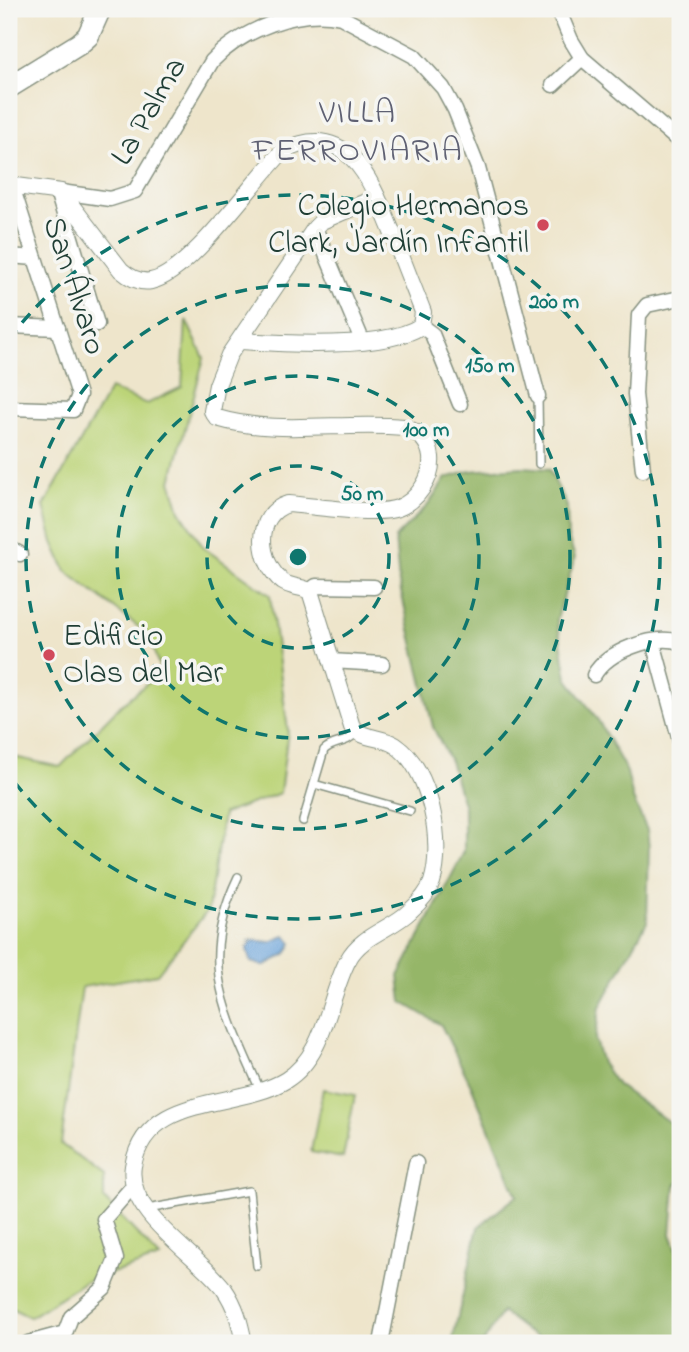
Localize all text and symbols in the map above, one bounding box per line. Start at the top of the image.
street label: La Palma [100,49,200,175]
district label: VILLA FERROVIARIA [251,90,464,176]
place label: Colegio Hermanos Clark, Jardín Infantil [268,184,529,268]
street label: San Álvaro [29,211,117,361]
marker: Colegio Hermanos Clark, Jardín Infantil [535,217,551,233]
text: 200 m [528,288,579,318]
text: 150 m [465,352,515,382]
text: 100 m [403,416,449,446]
text: 50 m [341,480,383,510]
centre of rings [286,545,310,569]
place label: Edificio Olas del Mar [63,614,223,698]
marker: Edificio Olas del Mar [41,647,57,663]

